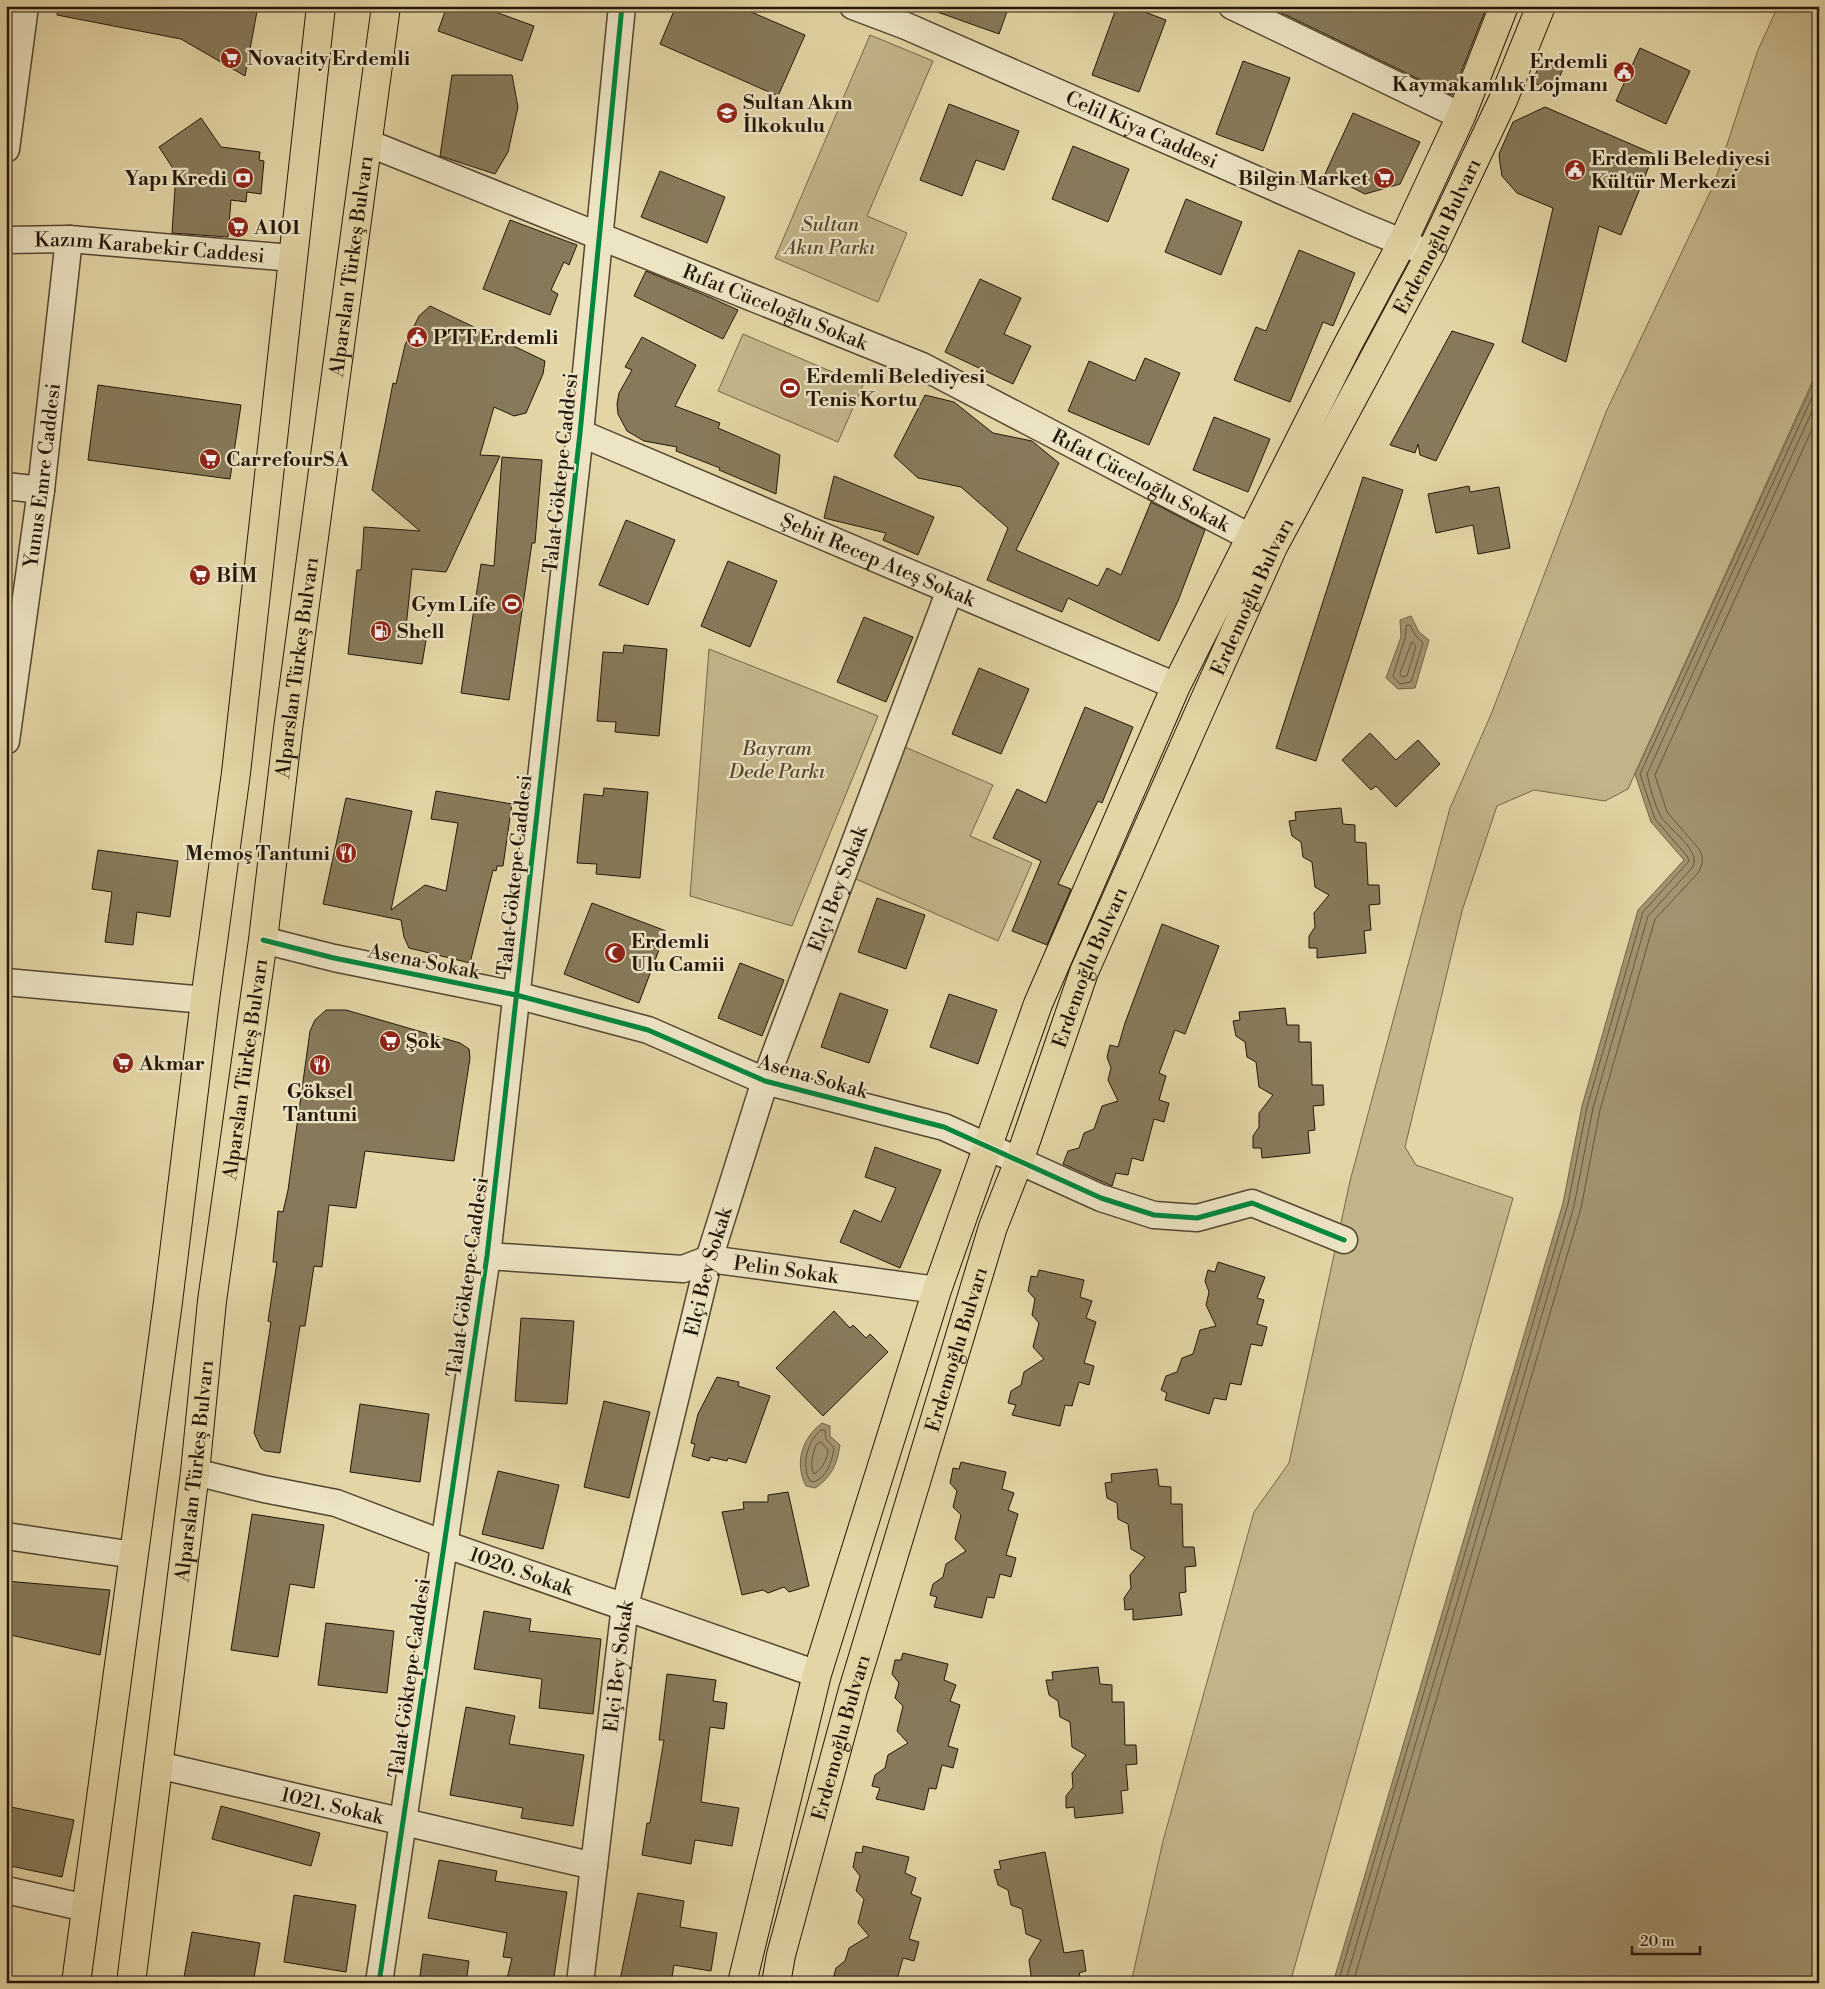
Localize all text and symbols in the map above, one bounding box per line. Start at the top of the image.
supermarket icon: Novacity Erdemli [219,46,243,70]
place label: Novacity Erdemli [247,47,411,72]
place label: Erdemli Kaymakamlık Lojmanı [1392,50,1609,98]
public building icon: Erdemli Kaymakamlık Lojmanı [1612,60,1636,84]
street label: Celil Kiya Caddesi [1061,86,1221,175]
place label: Sultan Akın İlkokulu [743,91,853,139]
school or university icon: Sultan Akın İlkokulu [715,101,739,125]
place label: Erdemli Belediyesi Kültür Merkezi [1591,147,1771,195]
street label: Alparslan Türkeş Bulvarı [325,154,380,380]
street label: Erdemoğlu Bulvarı [1389,154,1488,319]
public building icon: Erdemli Belediyesi Kültür Merkezi [1563,158,1587,182]
bank icon: Yapı Kredi [231,166,255,190]
supermarket icon: Bilgin Market [1372,166,1396,190]
place label: Yapı Kredi [124,167,228,192]
place label: Bilgin Market [1238,167,1369,192]
park label: Sultan Akın Parkı [783,213,876,261]
supermarket icon: A101 [226,215,250,239]
place label: A101 [253,216,301,241]
street label: Kazım Karabekir Caddesi [34,228,266,270]
street label: Rıfat Cüceloğlu Sokak [678,260,873,357]
public building icon: PTT Erdemli [405,325,429,349]
place label: PTT Erdemli [433,326,559,351]
place label: Erdemli Belediyesi Tenis Kortu [806,365,986,413]
street label: Talat Göktepe Caddesi [539,371,584,575]
sports icon: Erdemli Belediyesi Tenis Kortu [778,376,802,400]
street label: Yunus Emre Caddesi [19,382,67,570]
street label: Rıfat Cüceloğlu Sokak [1047,425,1235,539]
supermarket icon: CarrefourSA [198,447,222,471]
place label: CarrefourSA [226,448,349,473]
street label: Şehit Recep Ateş Sokak [777,509,980,614]
street label: Erdemoğlu Bulvarı [1206,513,1301,680]
street label: Alparslan Türkeş Bulvarı [271,555,325,781]
place label: BİM [216,562,258,589]
supermarket icon: BİM [188,563,212,587]
sports icon: Gym Life [500,592,524,616]
place label: Gym Life [411,593,496,618]
fuel station icon: Shell [369,619,393,643]
place label: Shell [397,620,445,645]
park label: Bayram Dede Parkı [728,737,826,785]
street label: Talat Göktepe Caddesi [493,773,538,977]
street label: Elçi Bey Sokak [804,821,875,956]
restaurant icon: Memoş Tantuni [334,841,358,865]
place label: Memoş Tantuni [185,842,331,867]
street label: Erdemoğlu Bulvarı [1048,883,1134,1051]
place label: Erdemli Ulu Camii [631,930,725,978]
street label: Asena Sokak [365,939,483,986]
mosque icon: Erdemli Ulu Camii [603,941,627,965]
street label: Alparslan Türkeş Bulvarı [218,957,274,1183]
supermarket icon: Şok [378,1029,402,1053]
place label: Şok [406,1030,442,1055]
street label: Asena Sokak [754,1050,872,1105]
supermarket icon: Akmar [111,1051,135,1075]
place label: Akmar [138,1052,205,1077]
restaurant icon: Göksel Tantuni [308,1053,332,1077]
place label: Göksel Tantuni [283,1080,358,1128]
street label: Talat Göktepe Caddesi [442,1175,495,1379]
street label: Elçi Bey Sokak [680,1203,739,1339]
street label: Pelin Sokak [732,1251,841,1291]
street label: Erdemoğlu Bulvarı [921,1264,994,1435]
street label: Alparslan Türkeş Bulvarı [170,1358,220,1584]
street label: 1020. Sokak [466,1543,578,1603]
street label: Talat Göktepe Caddesi [384,1576,437,1780]
street label: Elçi Bey Sokak [599,1596,640,1734]
street label: Erdemoğlu Bulvarı [807,1651,877,1824]
street label: 1021. Sokak [278,1783,387,1831]
scale bar [1632,1924,1700,1956]
text: 20 m [1640,1932,1675,1951]

